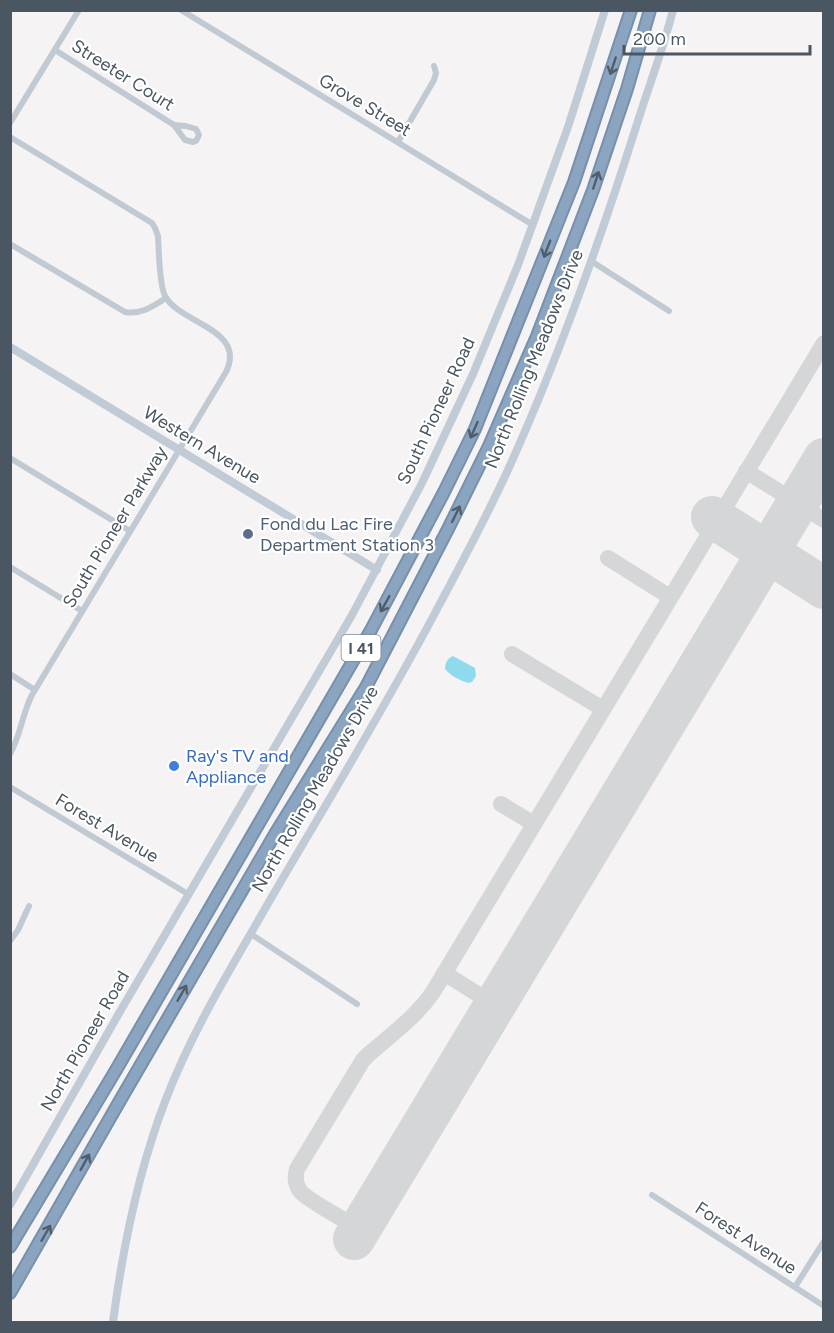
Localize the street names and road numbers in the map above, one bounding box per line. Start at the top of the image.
street label: Streeter Court [68,35,179,115]
street label: Grove Street [315,69,415,141]
street label: North Rolling Meadows Drive [480,246,588,472]
street label: South Pioneer Road [392,334,480,488]
street label: Western Avenue [139,401,265,489]
street label: South Pioneer Parkway [58,442,172,612]
road number: I 41 [342,635,380,661]
street label: North Rolling Meadows Drive [247,682,383,896]
street label: Forest Avenue [51,789,163,868]
street label: North Pioneer Road [36,967,134,1115]
street label: Forest Avenue [691,1197,801,1279]

